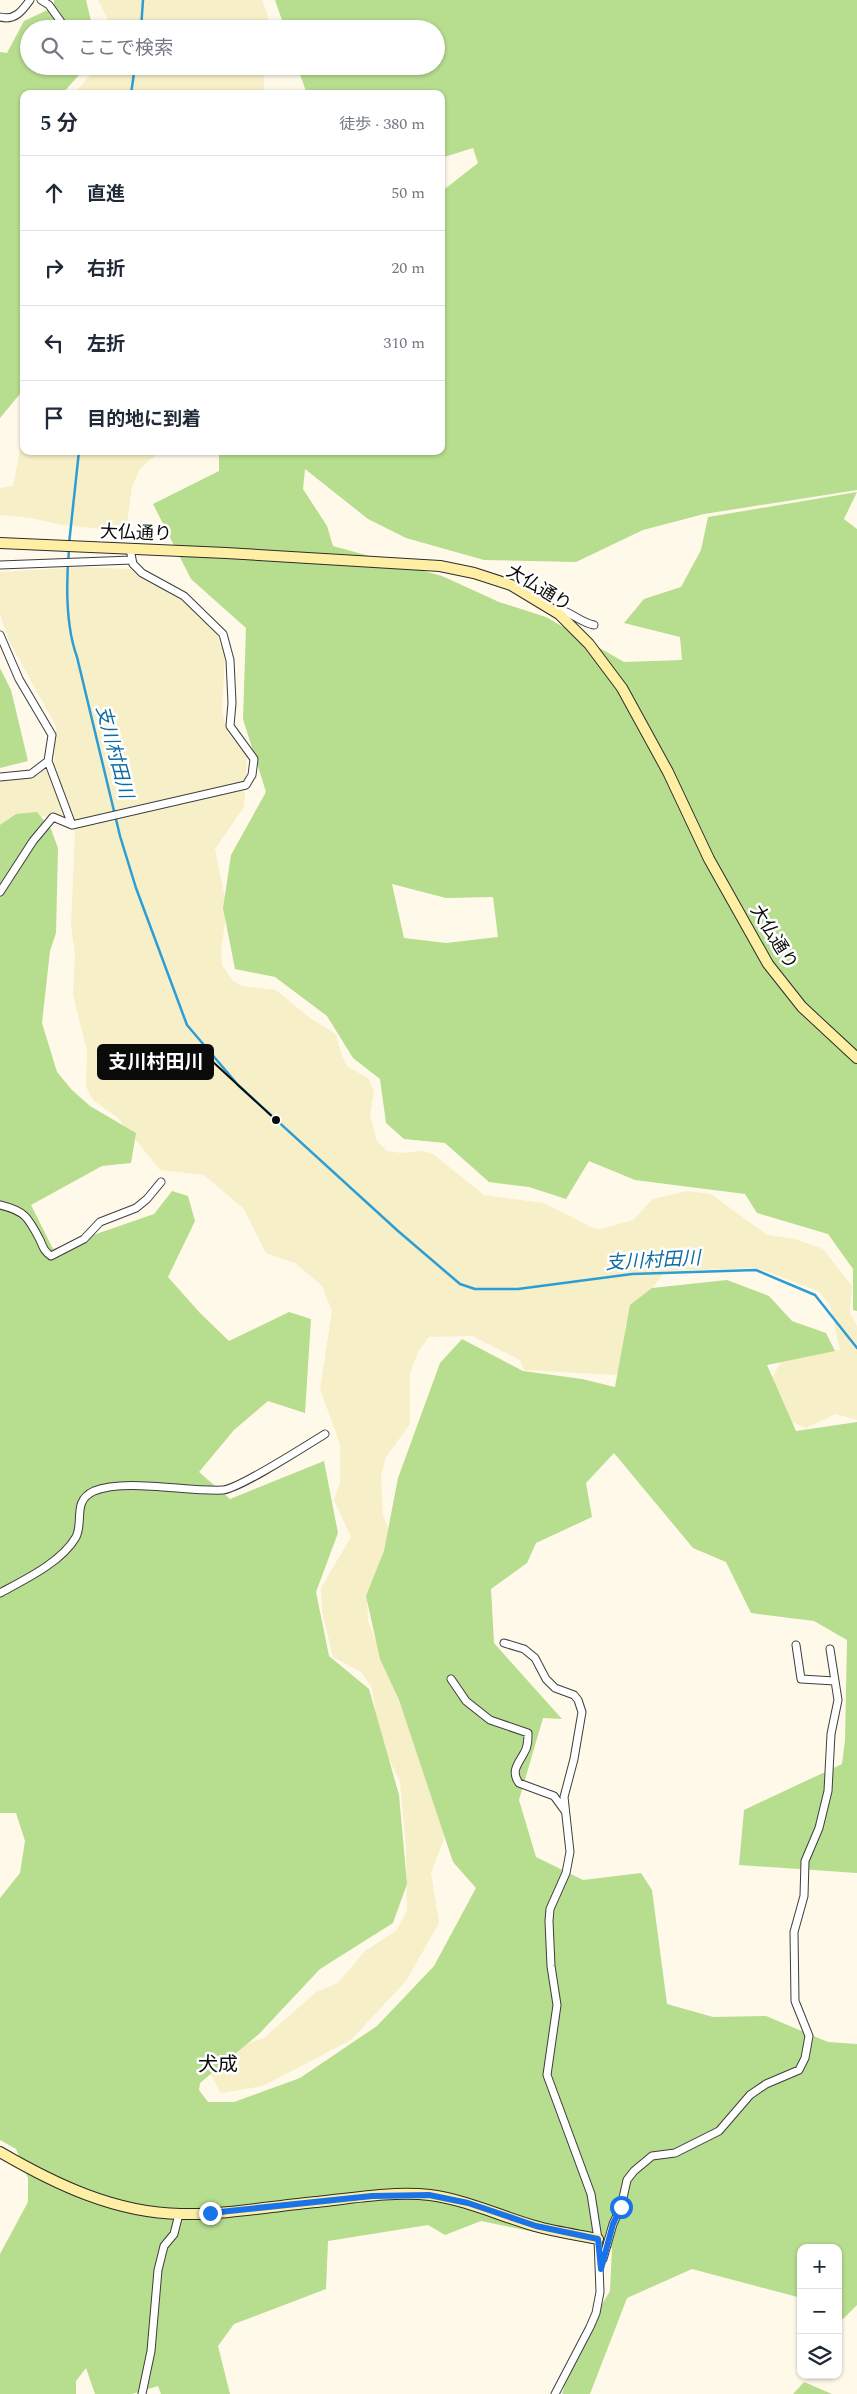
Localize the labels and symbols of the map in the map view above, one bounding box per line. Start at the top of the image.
street label: 大仏通り [100,518,172,548]
street label: 大仏通り [501,558,577,618]
water label: 支川村田川 [88,702,141,804]
street label: 大仏通り [743,899,805,975]
callout: 支川村田川 [98,1045,213,1079]
text: 支川村田川 [108,1048,204,1077]
water label: 支川村田川 [605,1244,703,1278]
district label: 犬成 [198,2050,238,2080]
route start [610,2196,633,2219]
route end [199,2202,222,2225]

